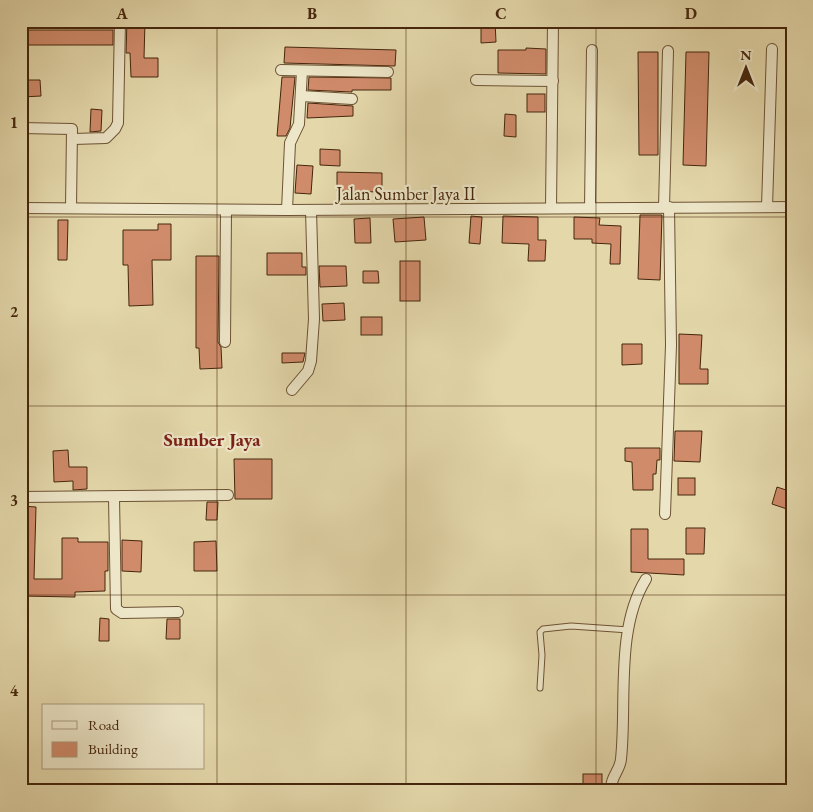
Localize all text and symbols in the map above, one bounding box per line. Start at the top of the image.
text: A [115,3,128,24]
text: B [307,3,317,24]
text: C [495,3,507,24]
text: D [685,3,697,24]
north arrow [720,42,770,92]
text: N [740,46,752,64]
text: 1 [10,112,18,133]
street label: Jalan Sumber Jaya II [334,182,476,205]
text: 2 [10,301,19,322]
district label: Sumber Jaya [163,427,261,452]
text: 3 [10,490,18,511]
text: 4 [10,680,19,701]
legend [42,704,205,770]
text: Road [88,715,120,734]
text: Building [88,739,138,758]

